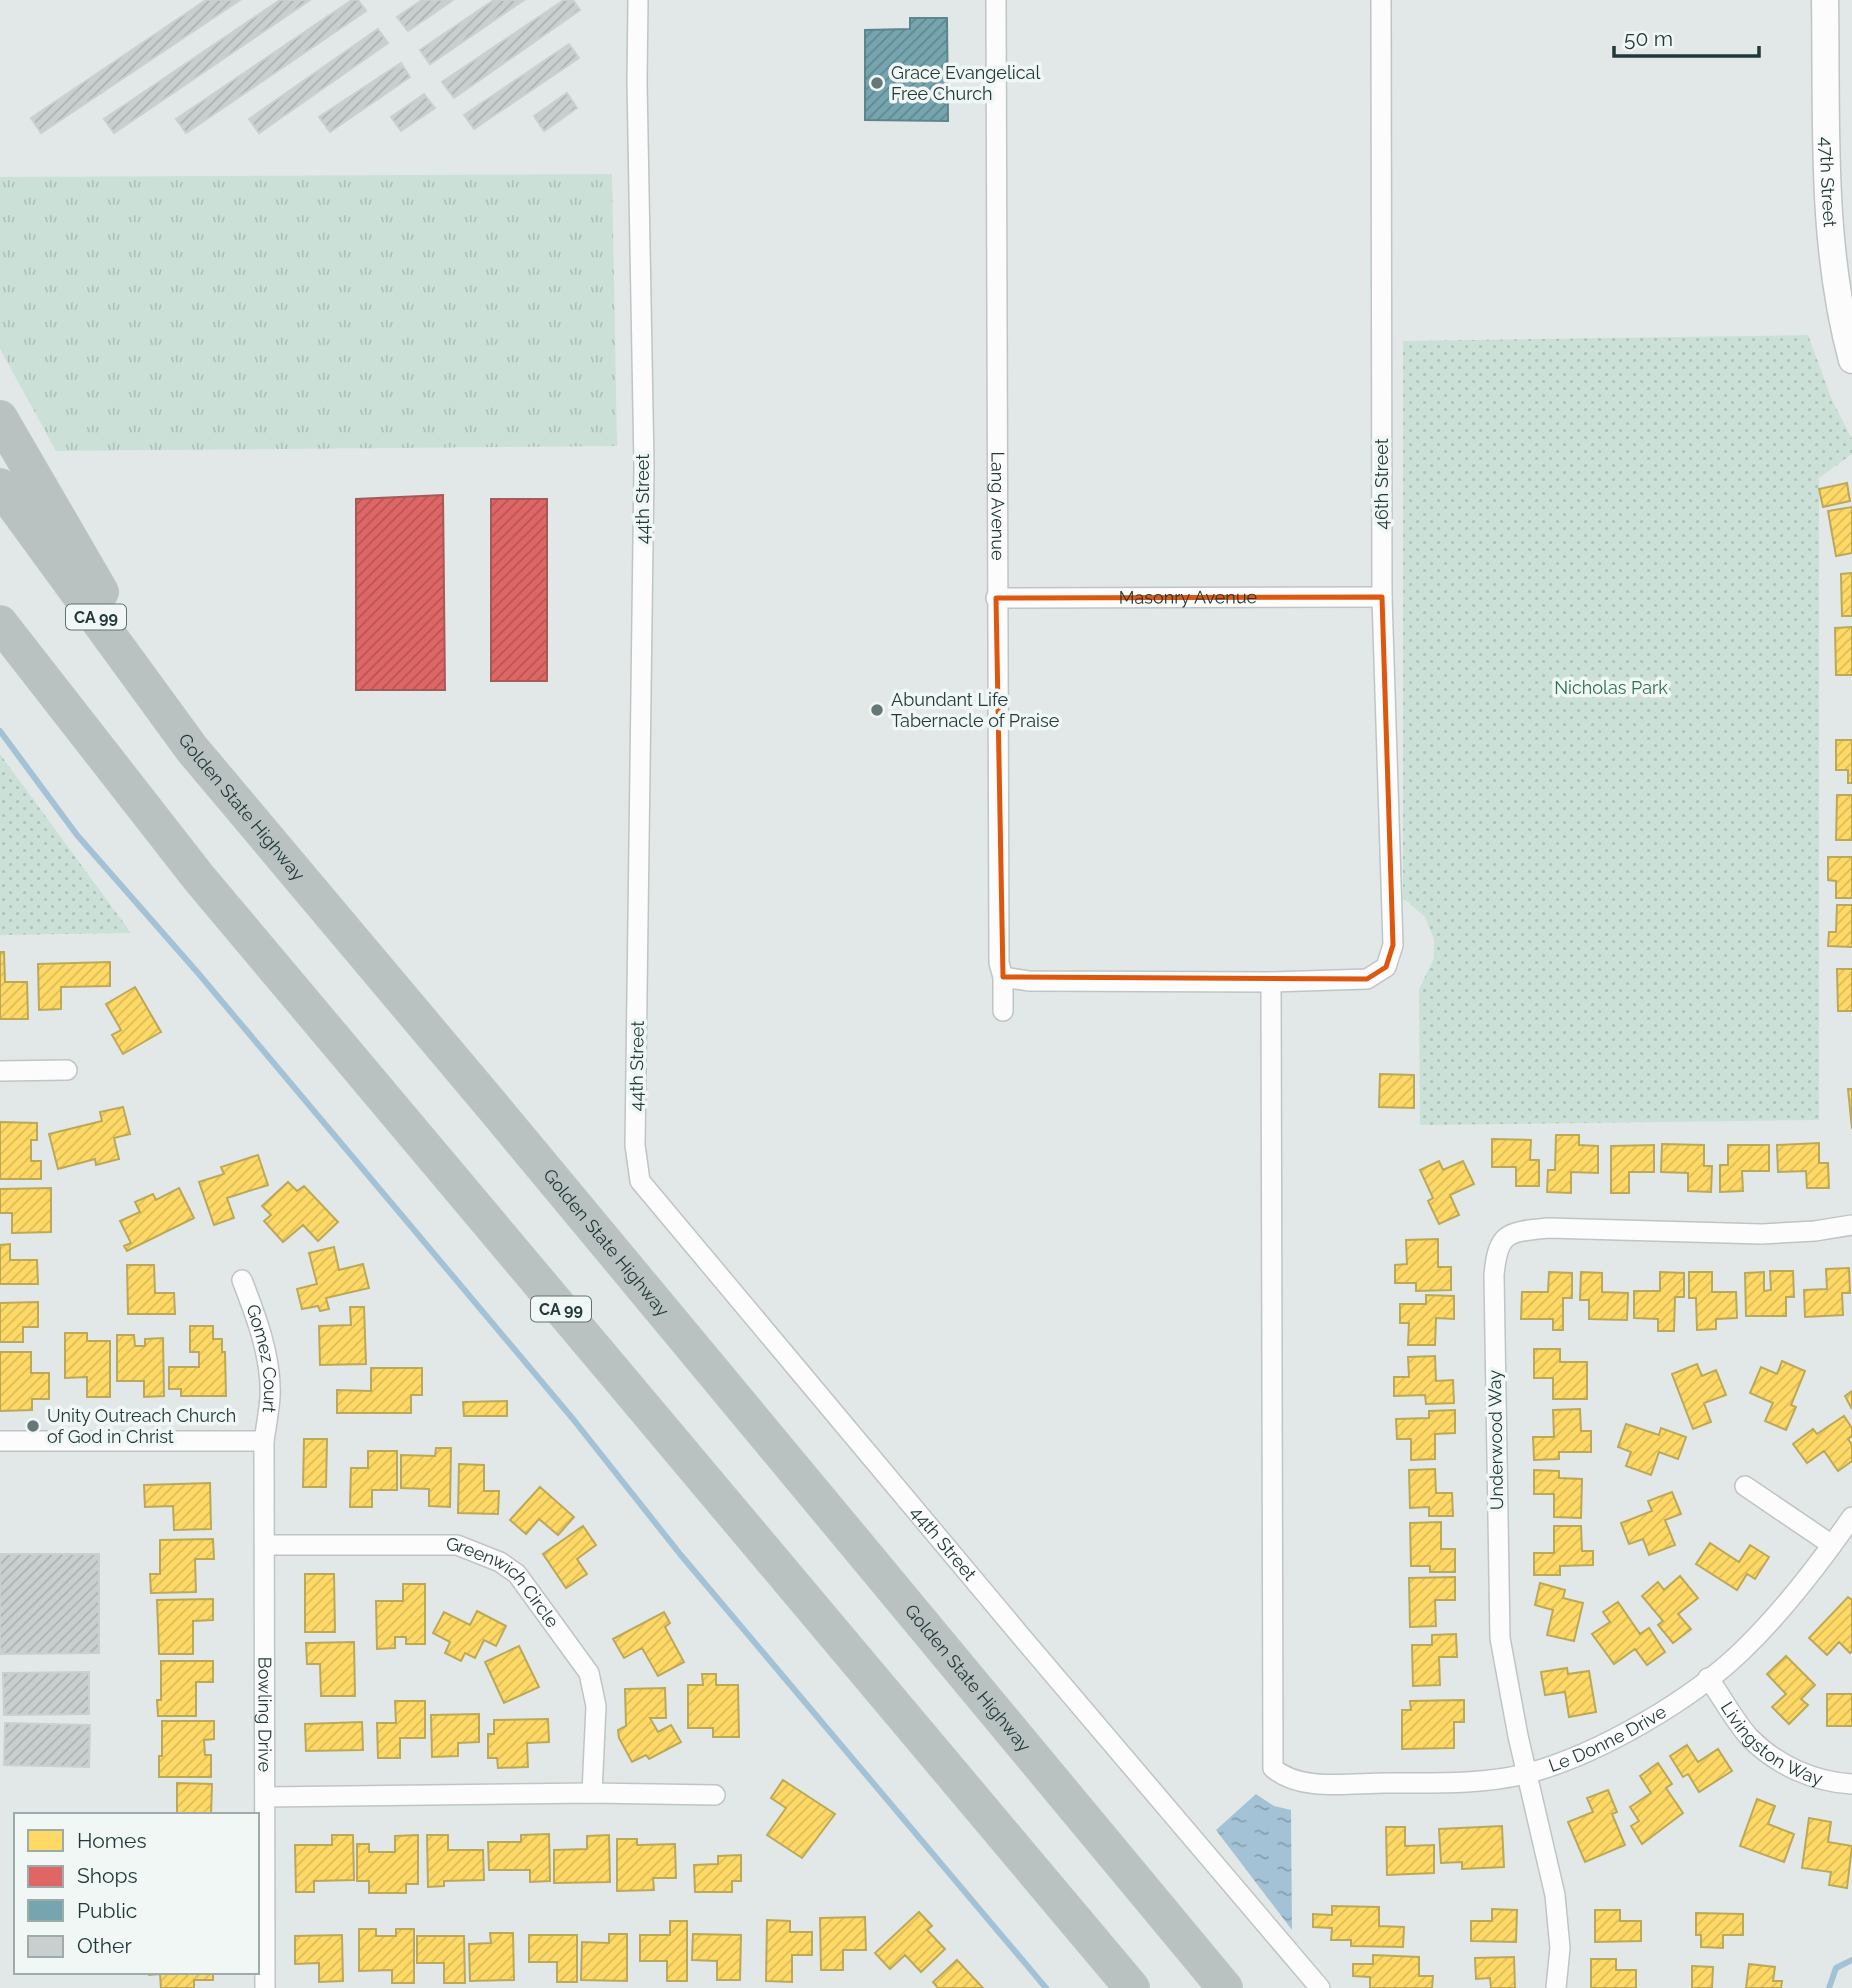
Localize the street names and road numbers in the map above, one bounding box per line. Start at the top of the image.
street label: 47th Street [1816,137,1841,228]
street label: 46th Street [1371,438,1392,530]
street label: Lang Avenue [987,451,1009,561]
street label: 44th Street [632,454,653,544]
street label: Masonry Avenue [1119,586,1258,608]
road number: CA 99 [66,604,126,630]
street label: Golden State Highway [174,729,309,885]
street label: 44th Street [625,1020,648,1112]
street label: Golden State Highway [539,1164,674,1321]
road number: CA 99 [531,1296,591,1322]
street label: Gomez Court [242,1301,281,1414]
street label: Underwood Way [1484,1370,1507,1510]
street label: 44th Street [907,1502,981,1585]
street label: Greenwich Circle [446,1534,564,1632]
street label: Golden State Highway [901,1600,1035,1756]
street label: Bowling Drive [254,1657,276,1772]
street label: Livingston Way [1717,1698,1825,1789]
street label: Le Donne Drive [1546,1701,1670,1776]

